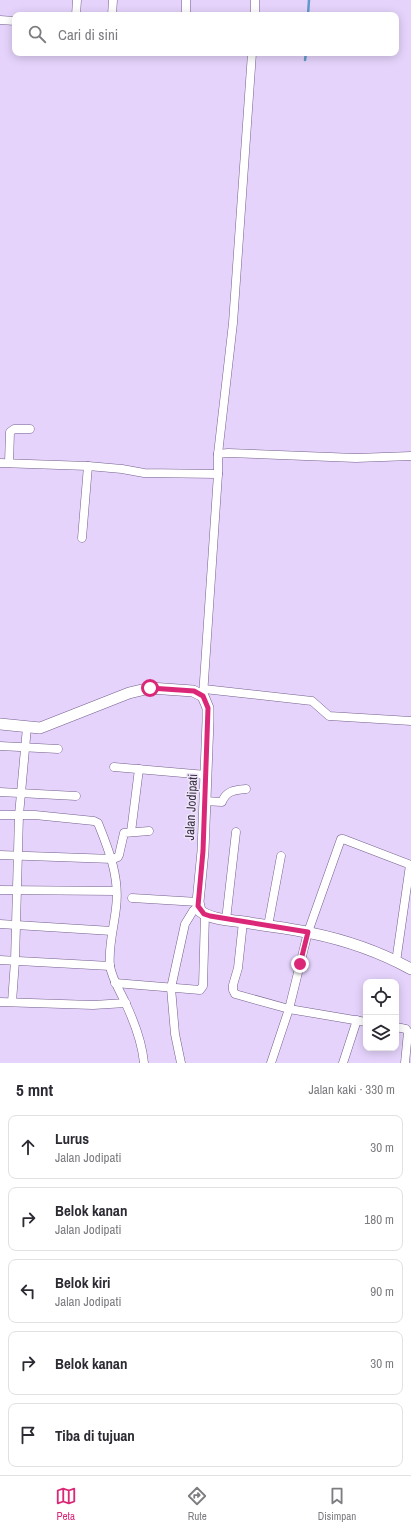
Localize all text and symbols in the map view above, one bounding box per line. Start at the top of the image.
search box [12,12,399,56]
icon: search [26,23,48,45]
text: Cari di sini [58,24,118,45]
route start [141,679,159,697]
street label: Jalan Jodipati [181,773,201,841]
route end [291,955,309,973]
map controls [363,979,399,1051]
button: locate [363,979,399,1015]
button: layers [363,1015,399,1051]
text: 5 mnt [16,1078,53,1101]
text: Jalan kaki · 330 m [308,1081,395,1098]
text: Lurus [55,1128,89,1149]
icon: ahead [17,1136,39,1158]
text: 30 m [370,1139,394,1156]
text: Jalan Jodipati [55,1149,121,1166]
text: Belok kanan [55,1200,127,1221]
icon: right [17,1208,39,1230]
text: 180 m [364,1211,394,1228]
text: Jalan Jodipati [55,1221,121,1238]
text: Belok kiri [55,1272,110,1293]
icon: left [17,1280,39,1302]
text: 90 m [370,1283,394,1300]
text: Jalan Jodipati [55,1293,121,1310]
icon: right [17,1352,39,1374]
text: Belok kanan [55,1353,127,1374]
text: 30 m [370,1355,394,1372]
icon: arrive [17,1424,39,1446]
text: Tiba di tujuan [55,1425,135,1446]
tab: Peta [55,1485,77,1523]
tab: Rute [186,1485,208,1523]
tab: Disimpan [318,1485,356,1523]

